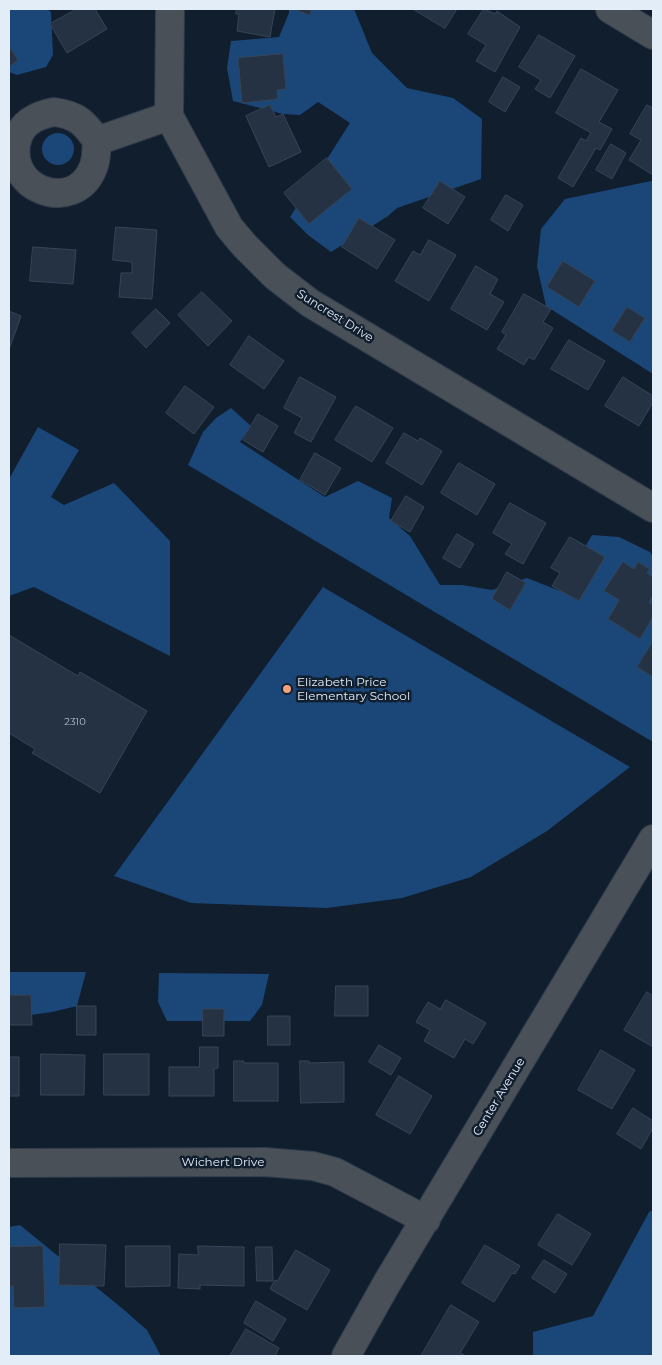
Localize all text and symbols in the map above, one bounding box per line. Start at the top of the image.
street label: Suncrest Drive [294,287,376,345]
place label: Elizabeth Price Elementary School [297,675,410,703]
marker: Elizabeth Price Elementary School [281,683,293,695]
house number: 2310 [64,716,86,728]
street label: Center Avenue [470,1055,528,1139]
street label: Wichert Drive [182,1155,264,1169]

